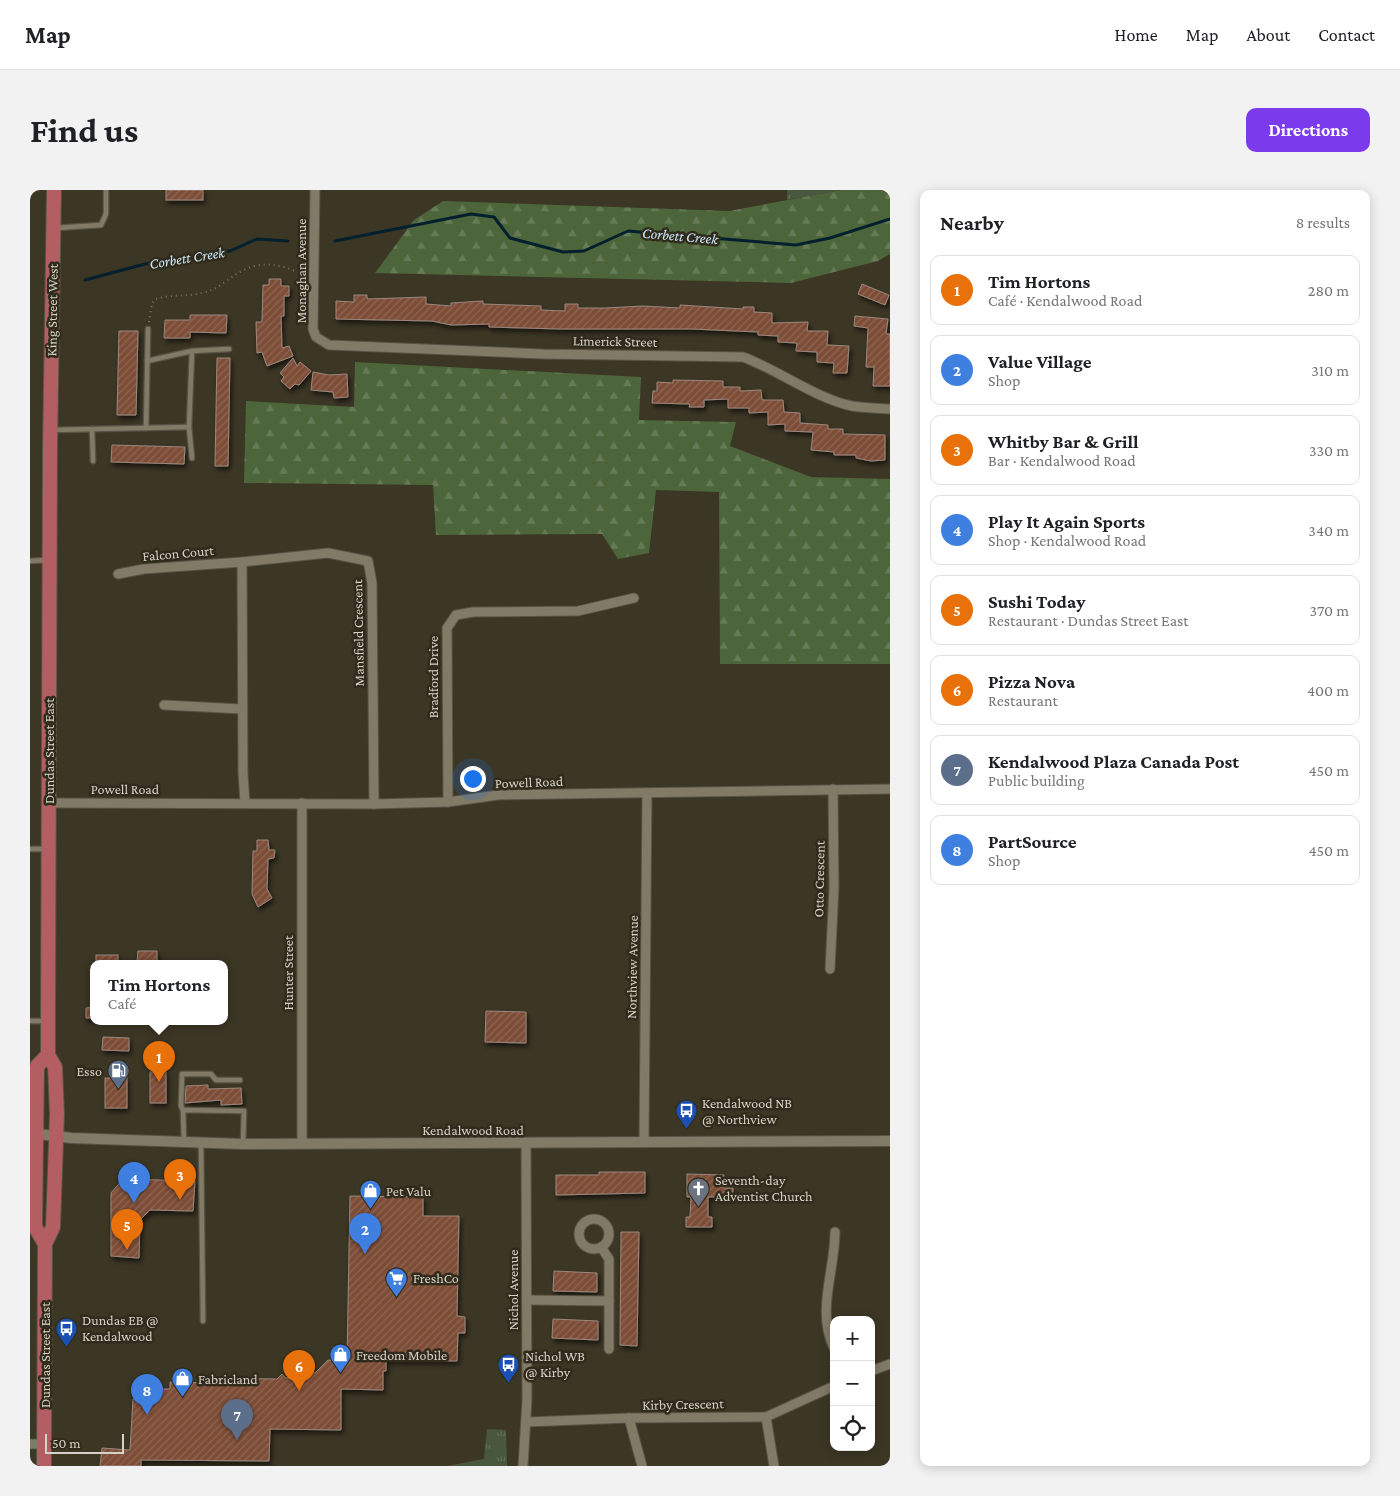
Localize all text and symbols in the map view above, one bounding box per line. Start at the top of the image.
text: Map [25,21,71,48]
text: Home [1115,25,1158,45]
text: Map [1186,25,1218,45]
text: About [1246,25,1290,45]
text: Contact [1318,25,1375,45]
button: Directions [1246,108,1370,152]
text: Find us [30,111,138,150]
text: Nearby [940,211,1004,235]
text: 8 results [1296,214,1350,231]
street label: Monaghan Avenue [293,219,309,323]
water label: Corbett Creek [641,225,720,247]
water label: Corbett Creek [148,244,227,272]
street label: King Street West [43,263,61,356]
text: Tim Hortons [988,271,1090,292]
text: 1 [954,282,960,299]
text: 280 m [1308,282,1349,299]
text: Café · Kendalwood Road [988,292,1142,309]
street label: Limerick Street [573,332,658,350]
text: Value Village [988,351,1092,372]
text: 2 [953,362,961,379]
text: 310 m [1311,362,1349,379]
text: Shop [988,372,1020,389]
text: Whitby Bar & Grill [988,431,1139,452]
text: 3 [953,442,961,459]
text: 330 m [1309,442,1349,459]
text: Bar · Kendalwood Road [988,452,1136,469]
text: Play It Again Sports [988,511,1145,532]
text: 4 [953,522,961,539]
text: 340 m [1308,522,1349,539]
text: Shop · Kendalwood Road [988,532,1146,549]
street label: Falcon Court [142,542,215,564]
street label: Mansfield Crescent [349,579,367,687]
text: Sushi Today [988,591,1085,612]
text: 5 [953,602,961,619]
text: 370 m [1310,602,1349,619]
text: Restaurant · Dundas Street East [988,612,1189,629]
street label: Bradford Drive [425,636,441,718]
text: Pizza Nova [988,671,1075,692]
text: 6 [953,682,961,699]
text: 400 m [1307,682,1349,699]
text: Restaurant [988,692,1058,709]
street label: Dundas Street East [41,698,57,804]
text: Kendalwood Plaza Canada Post [988,751,1239,772]
text: 7 [953,762,961,779]
text: 450 m [1308,762,1349,779]
your location [460,766,486,792]
text: Public building [988,772,1085,789]
street label: Powell Road [495,773,564,791]
street label: Powell Road [91,781,160,797]
text: PartSource [988,831,1077,852]
street label: Otto Crescent [810,840,828,918]
text: 8 [952,842,962,859]
text: 450 m [1308,842,1349,859]
text: Shop [988,852,1020,869]
street label: Northview Avenue [623,915,641,1019]
street label: Hunter Street [280,935,296,1011]
popup [90,960,228,1025]
text: Tim Hortons [108,974,210,995]
text: Café [108,995,136,1012]
pin: 1 [143,1041,175,1082]
fuel station icon: Esso [106,1059,130,1090]
place label: Esso [76,1063,102,1079]
place label: Kendalwood NB @ Northview [702,1095,792,1127]
bus stop icon: Kendalwood NB @ Northview [674,1099,698,1130]
street label: Kendalwood Road [422,1122,524,1138]
pin: 3 [164,1159,196,1200]
pin: 4 [118,1162,150,1203]
place label: Seventh-day Adventist Church [715,1172,813,1204]
church icon: Seventh-day Adventist Church [687,1176,711,1207]
shop icon: Pet Valu [358,1179,382,1210]
place label: Pet Valu [386,1183,432,1199]
pin: 5 [111,1209,143,1250]
pin: 2 [349,1213,381,1254]
street label: Nichol Avenue [505,1250,521,1330]
supermarket icon: FreshCo [385,1266,409,1297]
place label: FreshCo [413,1270,459,1286]
street label: Dundas Street East [37,1302,53,1408]
place label: Dundas EB @ Kendalwood [82,1312,159,1344]
bus stop icon: Dundas EB @ Kendalwood [54,1316,78,1347]
map controls [830,1316,875,1451]
button: + [830,1316,875,1361]
shop icon: Freedom Mobile [328,1343,352,1374]
place label: Freedom Mobile [356,1347,447,1363]
place label: Nichol WB @ Kirby [525,1348,585,1380]
pin: 6 [283,1350,315,1391]
bus stop icon: Nichol WB @ Kirby [497,1352,521,1383]
button: − [830,1361,875,1406]
shop icon: Fabricland [170,1367,194,1398]
place label: Fabricland [198,1371,258,1387]
pin: 8 [131,1374,163,1415]
street label: Kirby Crescent [642,1395,724,1413]
pin: 7 [221,1399,253,1440]
button: locate [830,1406,875,1451]
scale bar [45,1431,124,1454]
text: 50 m [52,1435,80,1451]

